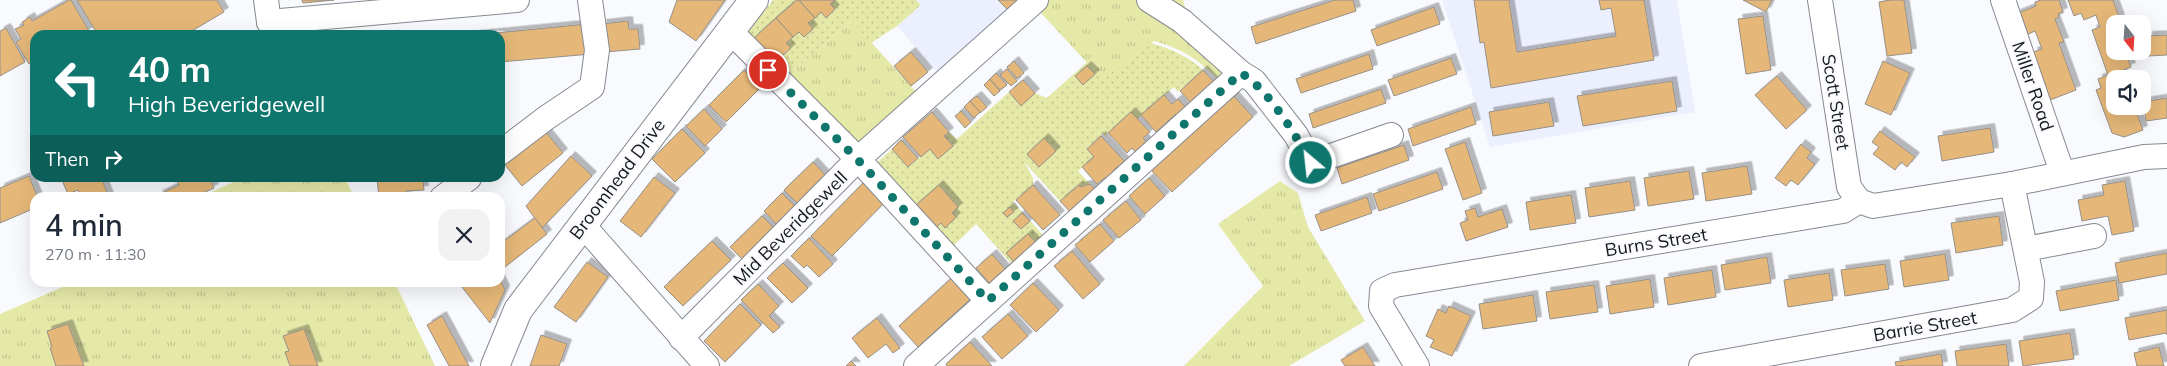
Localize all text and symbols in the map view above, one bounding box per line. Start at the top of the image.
north arrow [2106,15,2151,60]
map controls [2106,15,2151,115]
street label: Miller Road [2007,38,2059,134]
text: 40 m [128,47,211,91]
pin [747,49,789,91]
icon: left [45,50,110,115]
street label: Scott Street [1817,52,1855,152]
icon: arrive [754,56,782,84]
button: sound [2106,70,2151,115]
text: High Beveridgewell [128,90,325,118]
street label: Broomhead Drive [564,114,670,244]
position arrow [1284,136,1336,188]
icon: right [99,145,127,173]
text: Then [45,147,89,171]
street label: Mid Beveridgewell [728,166,852,290]
text: 4 min [45,206,123,244]
button: close [438,209,490,261]
street label: Burns Street [1603,223,1709,261]
text: 270 m · 11:30 [45,244,146,264]
street label: Barrie Street [1871,306,1979,346]

